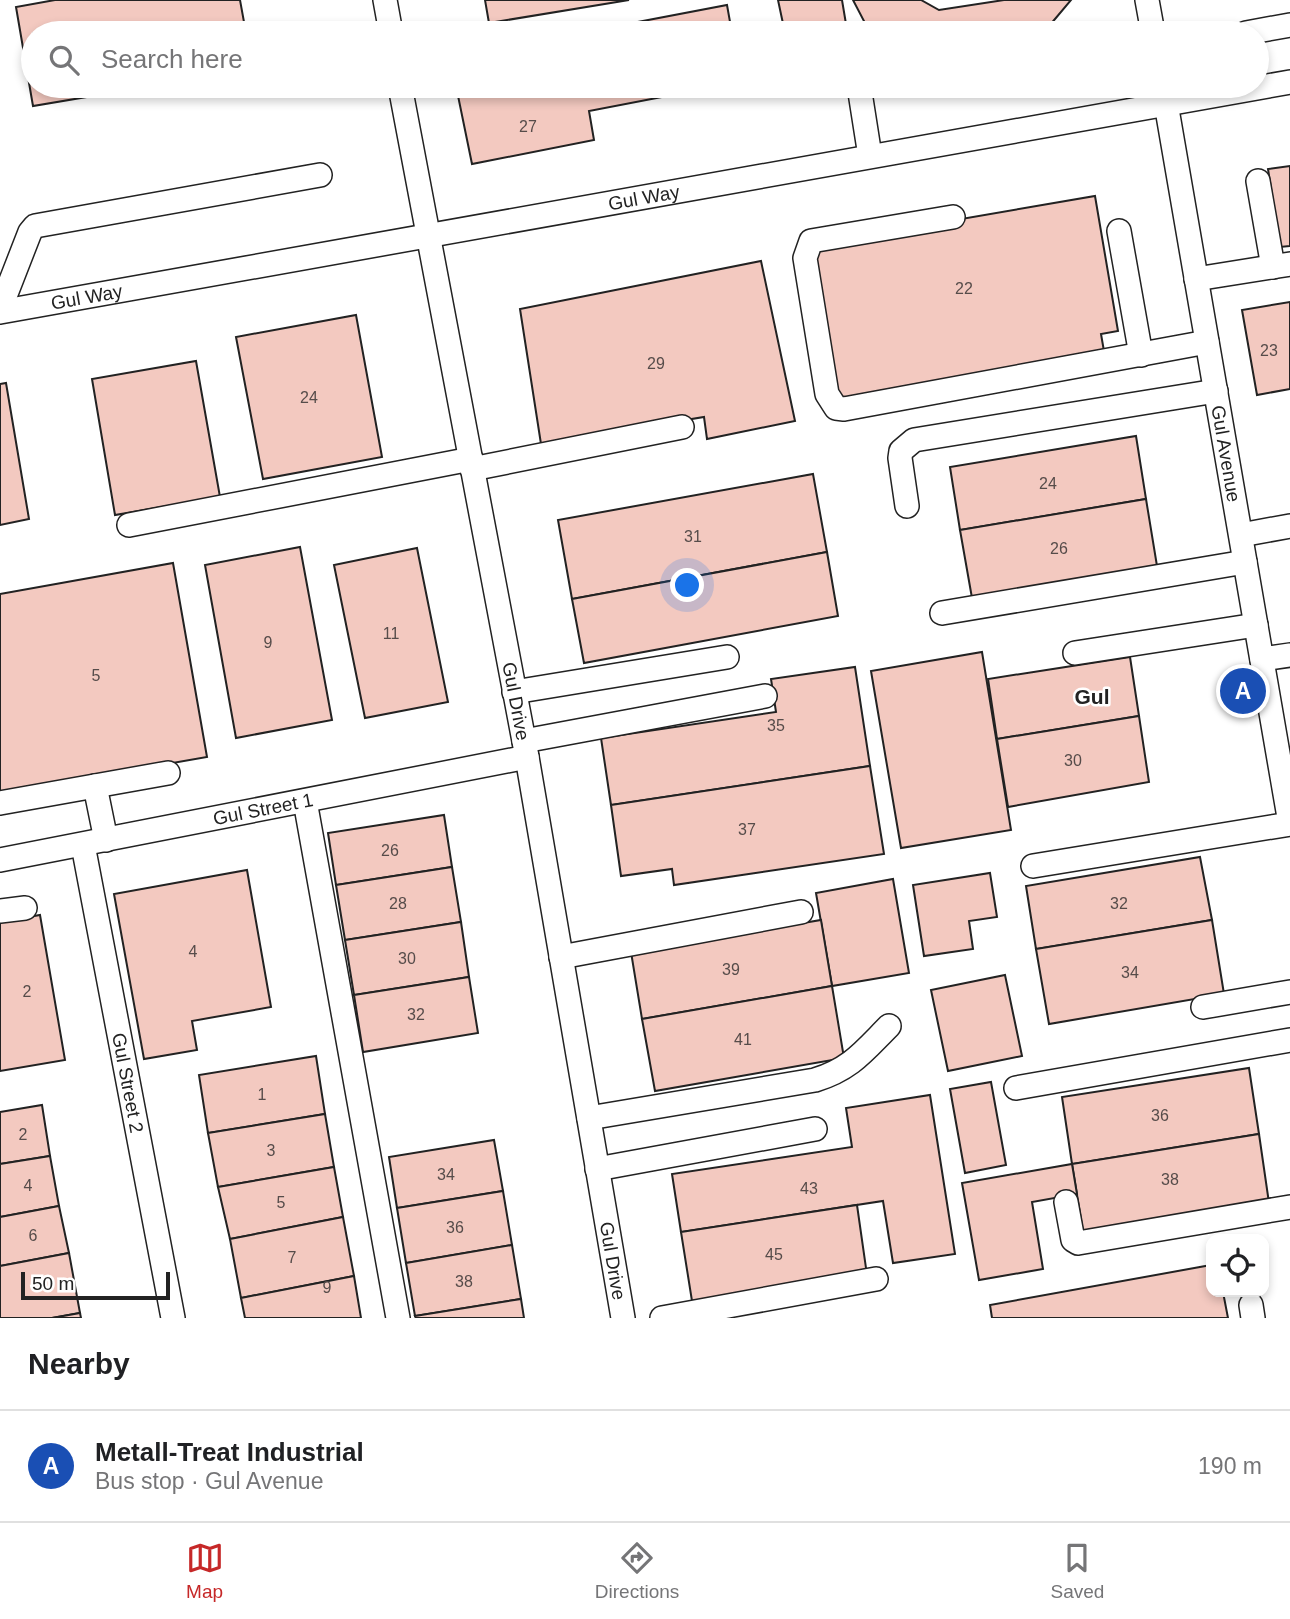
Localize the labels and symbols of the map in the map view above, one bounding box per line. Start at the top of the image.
house number: 27 [519,118,537,135]
street label: Gul Way [607,181,682,214]
street label: Gul Way [49,280,125,314]
house number: 22 [955,280,973,297]
house number: 23 [1260,342,1278,359]
house number: 29 [647,355,665,372]
house number: 24 [300,389,318,406]
street label: Gul Avenue [1207,404,1245,504]
house number: 24 [1039,475,1057,492]
house number: 31 [684,528,702,545]
house number: 26 [1050,540,1068,557]
your location [670,568,704,602]
house number: 11 [383,625,399,642]
house number: 9 [264,634,273,651]
street label: Gul Drive [498,660,534,742]
pin: A [1220,665,1266,717]
house number: 5 [92,667,101,684]
district label: Gul [1075,685,1110,708]
house number: 35 [767,717,785,734]
house number: 30 [1064,752,1082,769]
street label: Gul Street 1 [211,789,315,829]
house number: 37 [738,821,756,838]
house number: 26 [381,842,399,859]
house number: 28 [389,895,407,912]
house number: 32 [1110,895,1128,912]
house number: 4 [189,943,198,960]
house number: 30 [398,950,416,967]
house number: 39 [722,961,740,978]
house number: 34 [1121,964,1139,981]
house number: 2 [23,983,32,1000]
house number: 32 [407,1006,425,1023]
street label: Gul Street 2 [108,1031,148,1135]
house number: 41 [734,1031,752,1048]
house number: 1 [258,1086,267,1103]
house number: 36 [1151,1107,1169,1124]
house number: 2 [19,1126,28,1143]
house number: 3 [267,1142,276,1159]
house number: 34 [437,1166,455,1183]
house number: 38 [1161,1171,1179,1188]
house number: 4 [24,1177,33,1194]
house number: 43 [800,1180,818,1197]
house number: 5 [277,1194,286,1211]
house number: 36 [446,1219,464,1236]
street label: Gul Drive [596,1220,630,1302]
house number: 6 [29,1227,38,1244]
house number: 45 [765,1246,783,1263]
house number: 7 [288,1249,297,1266]
scale bar [21,1269,170,1301]
house number: 38 [455,1273,473,1290]
house number: 9 [323,1279,332,1296]

